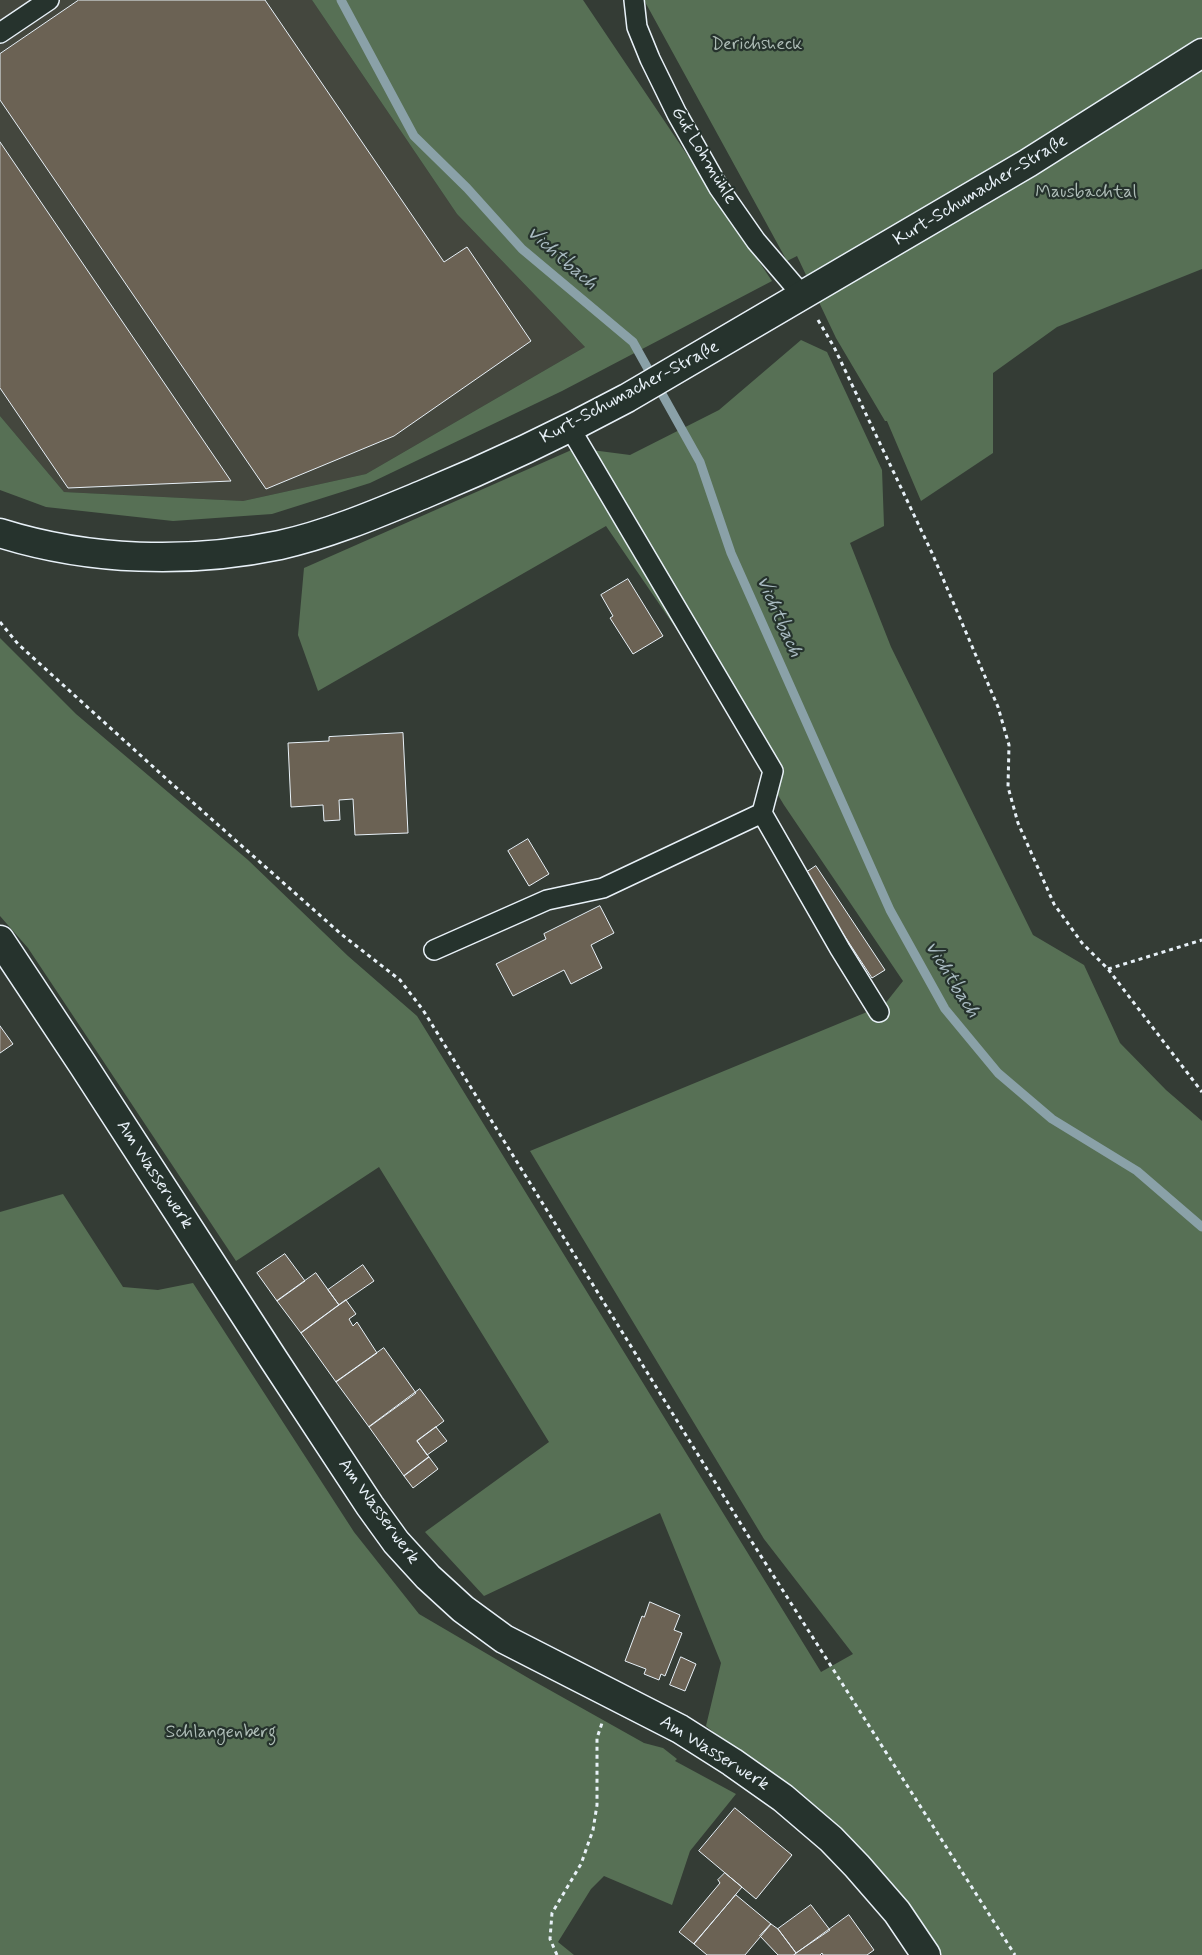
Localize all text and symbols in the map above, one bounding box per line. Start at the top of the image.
park label: Derichsheck [711,34,803,56]
street label: Gut Lohmühle [666,104,740,208]
street label: Kurt-Schumacher-Straße [890,130,1072,252]
park label: Mausbachtal [1035,182,1137,204]
water label: Vichtbach [521,222,601,296]
street label: Kurt-Schumacher-Straße [537,337,723,449]
water label: Vichtbach [750,573,806,661]
water label: Vichtbach [919,937,983,1023]
street label: Am Wasserwerk [111,1117,197,1233]
street label: Am Wasserwerk [332,1455,424,1569]
street label: Am Wasserwerk [655,1712,773,1796]
park label: Schlangenberg [166,1722,276,1744]

